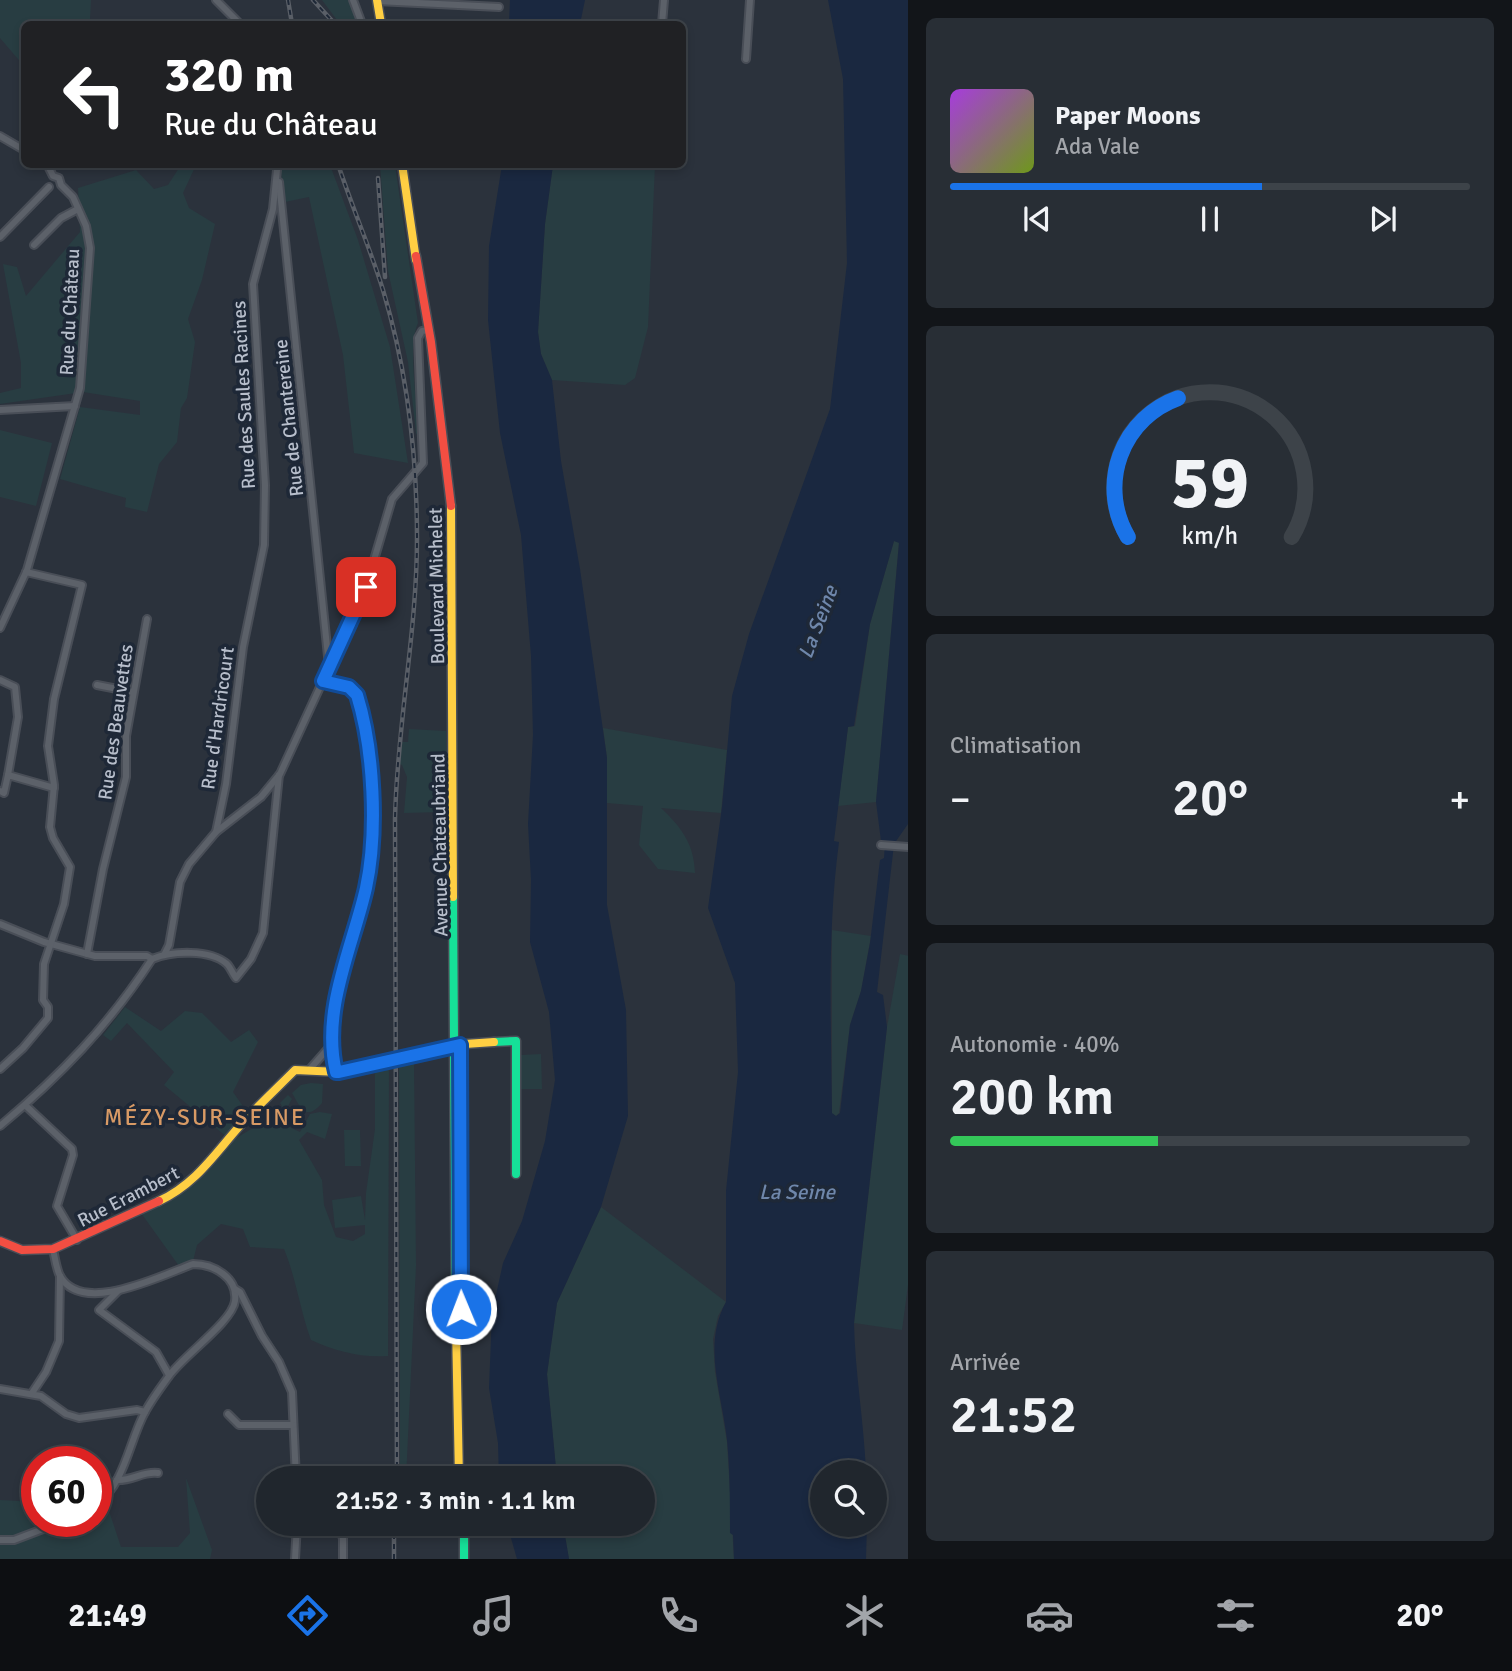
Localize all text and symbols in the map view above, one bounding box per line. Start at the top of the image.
text: 320 m [164,45,294,105]
icon: left [49,49,140,140]
text: Paper Moons [1055,100,1201,132]
text: Rue du Château [164,105,378,144]
text: Ada Vale [1055,132,1140,161]
icon: previous [1018,200,1056,238]
icon: pause [1191,200,1229,238]
icon: next [1364,200,1402,238]
street label: Rue du Château [55,248,85,376]
street label: Rue des Saules Racines [227,300,261,490]
street label: Rue de Chantereine [269,338,309,498]
text: 59 [1171,440,1249,529]
street label: Boulevard Michelet [424,507,450,664]
text: km/h [1182,520,1238,551]
pin [336,557,396,617]
icon: arrive [347,568,385,606]
water label: La Seine [792,581,844,662]
street label: Rue des Beauvettes [93,643,139,802]
street label: Rue d'Hardricourt [196,645,240,791]
text: Climatisation [950,731,1081,760]
street label: Avenue Chateaubriand [426,753,454,937]
text: 20° [1172,766,1248,830]
text: − [950,776,971,823]
text: + [1449,776,1470,823]
text: Autonomie · 40% [950,1030,1120,1059]
text: 200 km [950,1065,1114,1129]
district label: MÉZY-SUR-SEINE [104,1103,306,1132]
street label: Rue Erambert [74,1161,184,1233]
water label: La Seine [759,1179,836,1205]
position arrow [424,1272,498,1346]
text: Arrivée [950,1348,1021,1377]
text: 21:52 [950,1383,1077,1447]
speed limit sign: 60 [21,1446,112,1537]
map controls [810,1460,887,1537]
button: search [810,1460,887,1537]
text: 21:52 · 3 min · 1.1 km [335,1485,576,1517]
icon: directions [283,1591,332,1640]
icon: music [469,1591,518,1640]
icon: phone [654,1591,703,1640]
icon: climate [840,1591,889,1640]
icon: car [1025,1591,1074,1640]
icon: filters [1211,1591,1260,1640]
text: 21:49 [68,1596,147,1635]
text: 20° [1396,1596,1444,1635]

